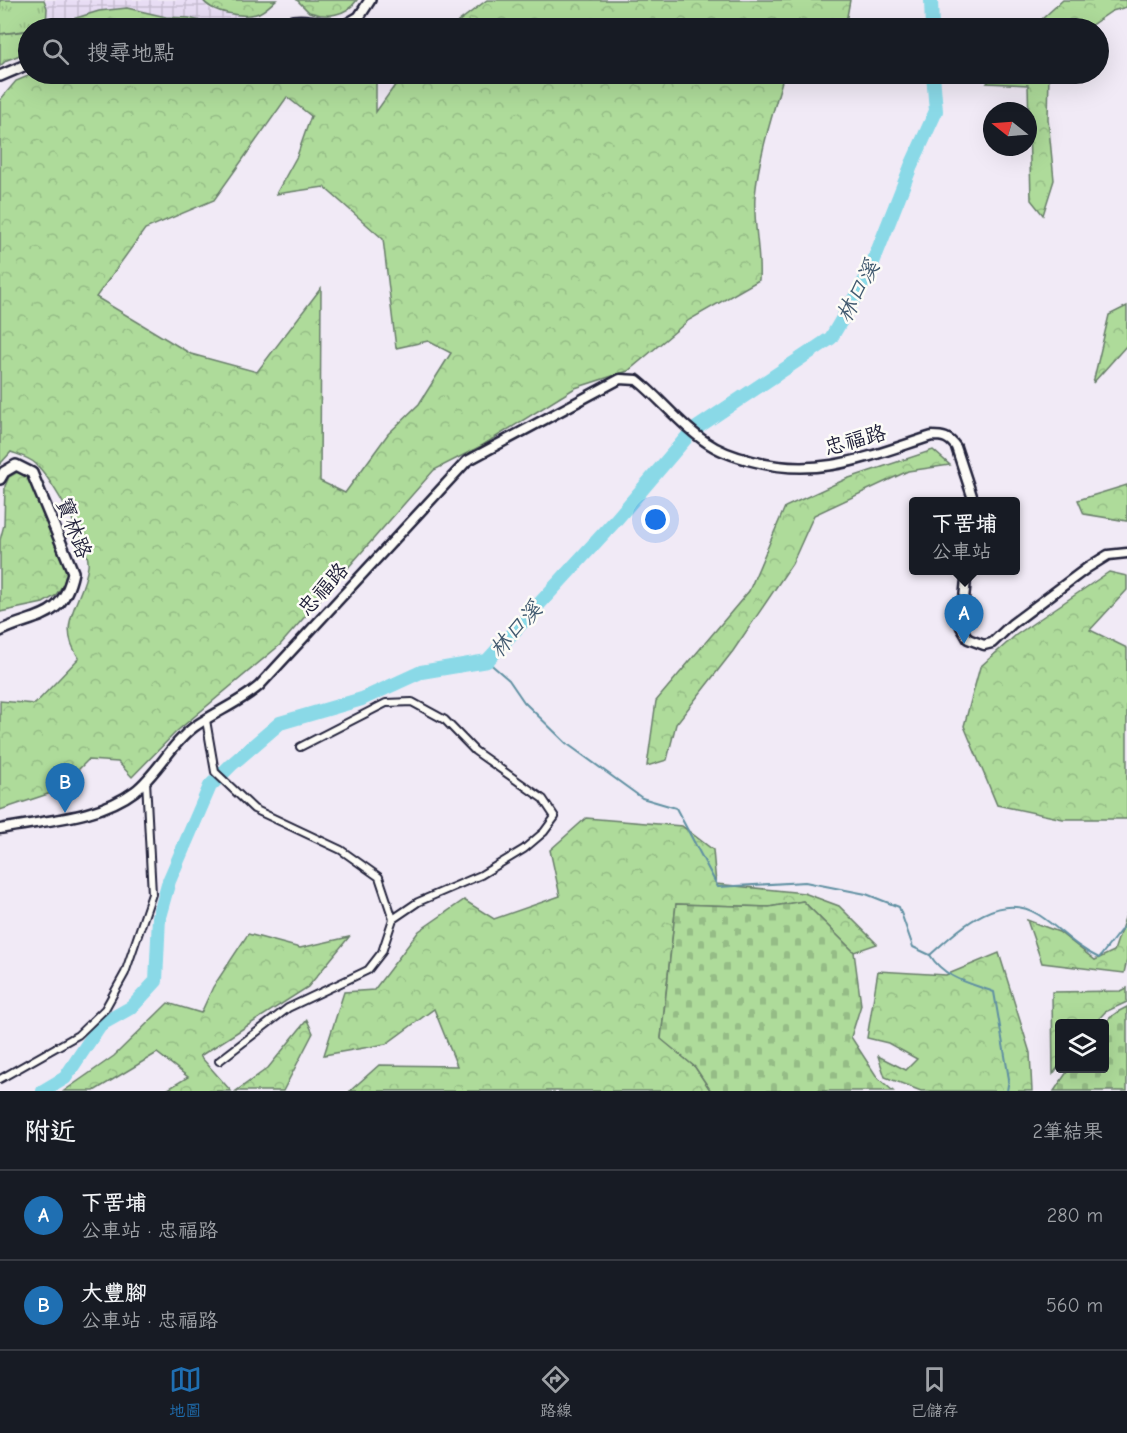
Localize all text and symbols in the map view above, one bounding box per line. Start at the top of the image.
search box [18,18,1109,84]
icon: search [39,35,72,68]
text: 搜尋地點 [87,40,175,66]
north arrow [983,102,1037,156]
water label: 林口溪 [831,255,885,327]
street label: 忠福路 [821,420,889,460]
street label: 寶林路 [52,494,96,562]
popup [909,497,1020,575]
your location [641,505,670,534]
text: 下罟埔 [931,511,998,537]
text: 公車站 [931,540,991,563]
street label: 忠福路 [293,558,353,620]
pin: A [944,594,984,644]
water label: 林口溪 [484,596,548,663]
pin: B [46,764,84,813]
map controls [1055,1019,1109,1073]
button: layers [1055,1019,1109,1073]
text: 附近 [24,1117,76,1147]
text: 2筆結果 [1033,1120,1103,1143]
text: 下罟埔 [81,1190,147,1216]
text: A [38,1204,49,1227]
text: 280 m [1047,1204,1103,1227]
text: 公車站 · 忠福路 [81,1219,218,1242]
text: 大豐腳 [81,1280,147,1306]
text: B [37,1294,50,1317]
text: 560 m [1046,1294,1103,1317]
text: 公車站 · 忠福路 [81,1309,218,1332]
tab: 地圖 [169,1363,202,1421]
tab: 路線 [539,1363,572,1421]
tab: 已儲存 [910,1363,958,1421]

